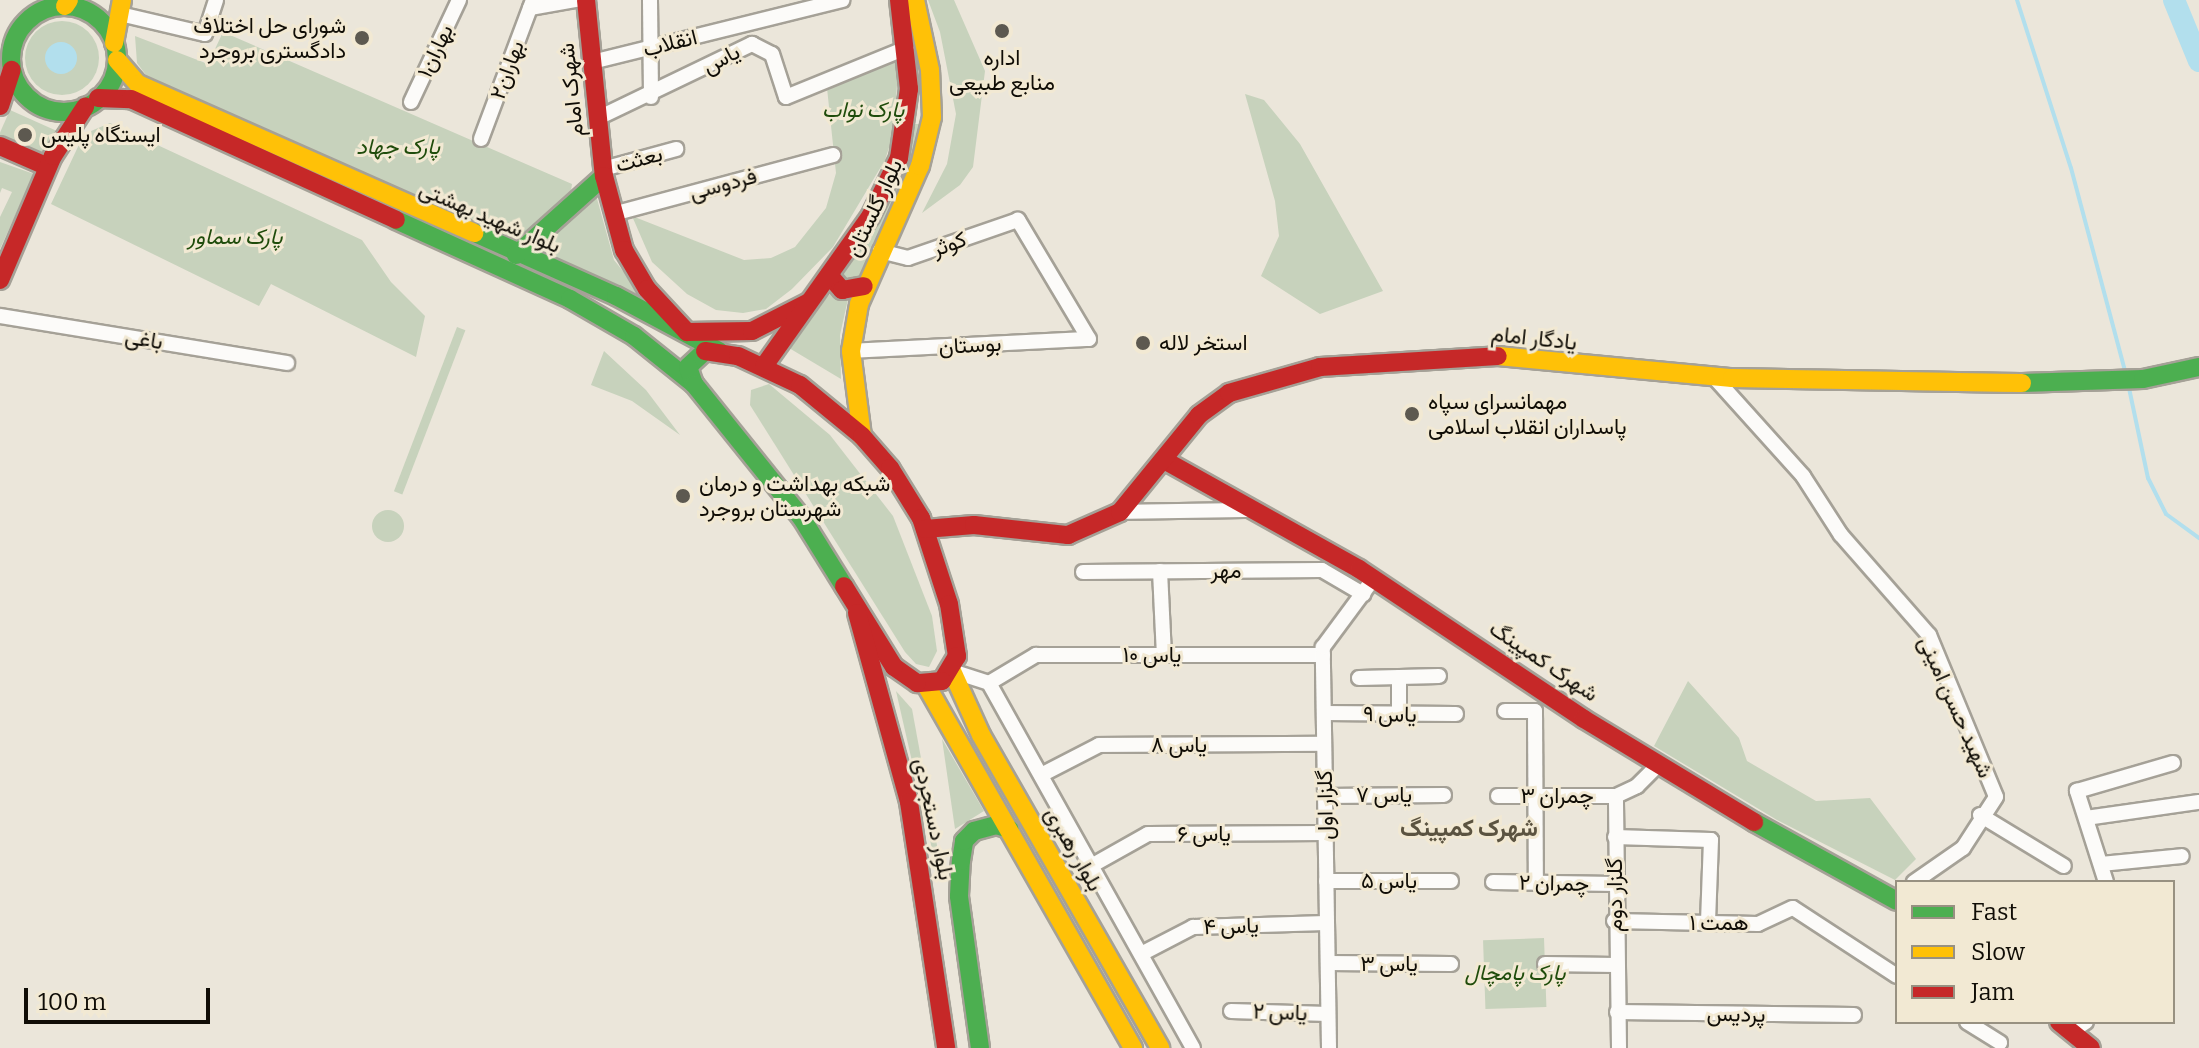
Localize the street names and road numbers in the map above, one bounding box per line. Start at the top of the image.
street label: بهاران۱ [411,20,459,82]
street label: انقلاب [640,24,700,62]
street label: بهاران۲ [484,37,530,103]
street label: یاس [698,38,744,80]
street label: شهرک امام [553,42,589,138]
street label: بعثت [613,140,665,178]
street label: بلوار گلستان [840,155,908,261]
street label: فردوسی [686,162,760,206]
street label: بلوار شهید بهشتی [415,175,565,259]
street label: کوثر [928,226,970,262]
street label: یادگار امام [1490,320,1578,356]
street label: باغی [123,323,165,355]
street label: بوستان [938,330,1002,360]
street label: مهر [1210,558,1242,584]
street label: شهرک کمپینگ [1485,615,1603,707]
street label: شهید حسن امینی [1913,632,1999,782]
street label: یاس ۱۰ [1123,642,1181,668]
street label: یاس ۹ [1363,700,1417,728]
street label: یاس ۸ [1151,732,1207,758]
street label: بلوار دستجردی [908,756,960,882]
street label: گلزار اول [1311,770,1339,840]
street label: یاس ۷ [1356,782,1412,808]
street label: چمران ۳ [1520,783,1594,809]
street label: بلوار رهبری [1039,802,1109,896]
street label: یاس ۶ [1177,821,1231,847]
street label: گلزار دوم [1602,858,1628,932]
street label: یاس ۵ [1361,868,1417,894]
street label: چمران ۲ [1519,869,1589,897]
street label: همت ۱ [1689,910,1749,936]
street label: یاس ۴ [1203,912,1259,940]
street label: یاس ۳ [1360,951,1418,977]
street label: یاس ۲ [1252,998,1308,1026]
street label: پردیس [1706,1000,1766,1028]

